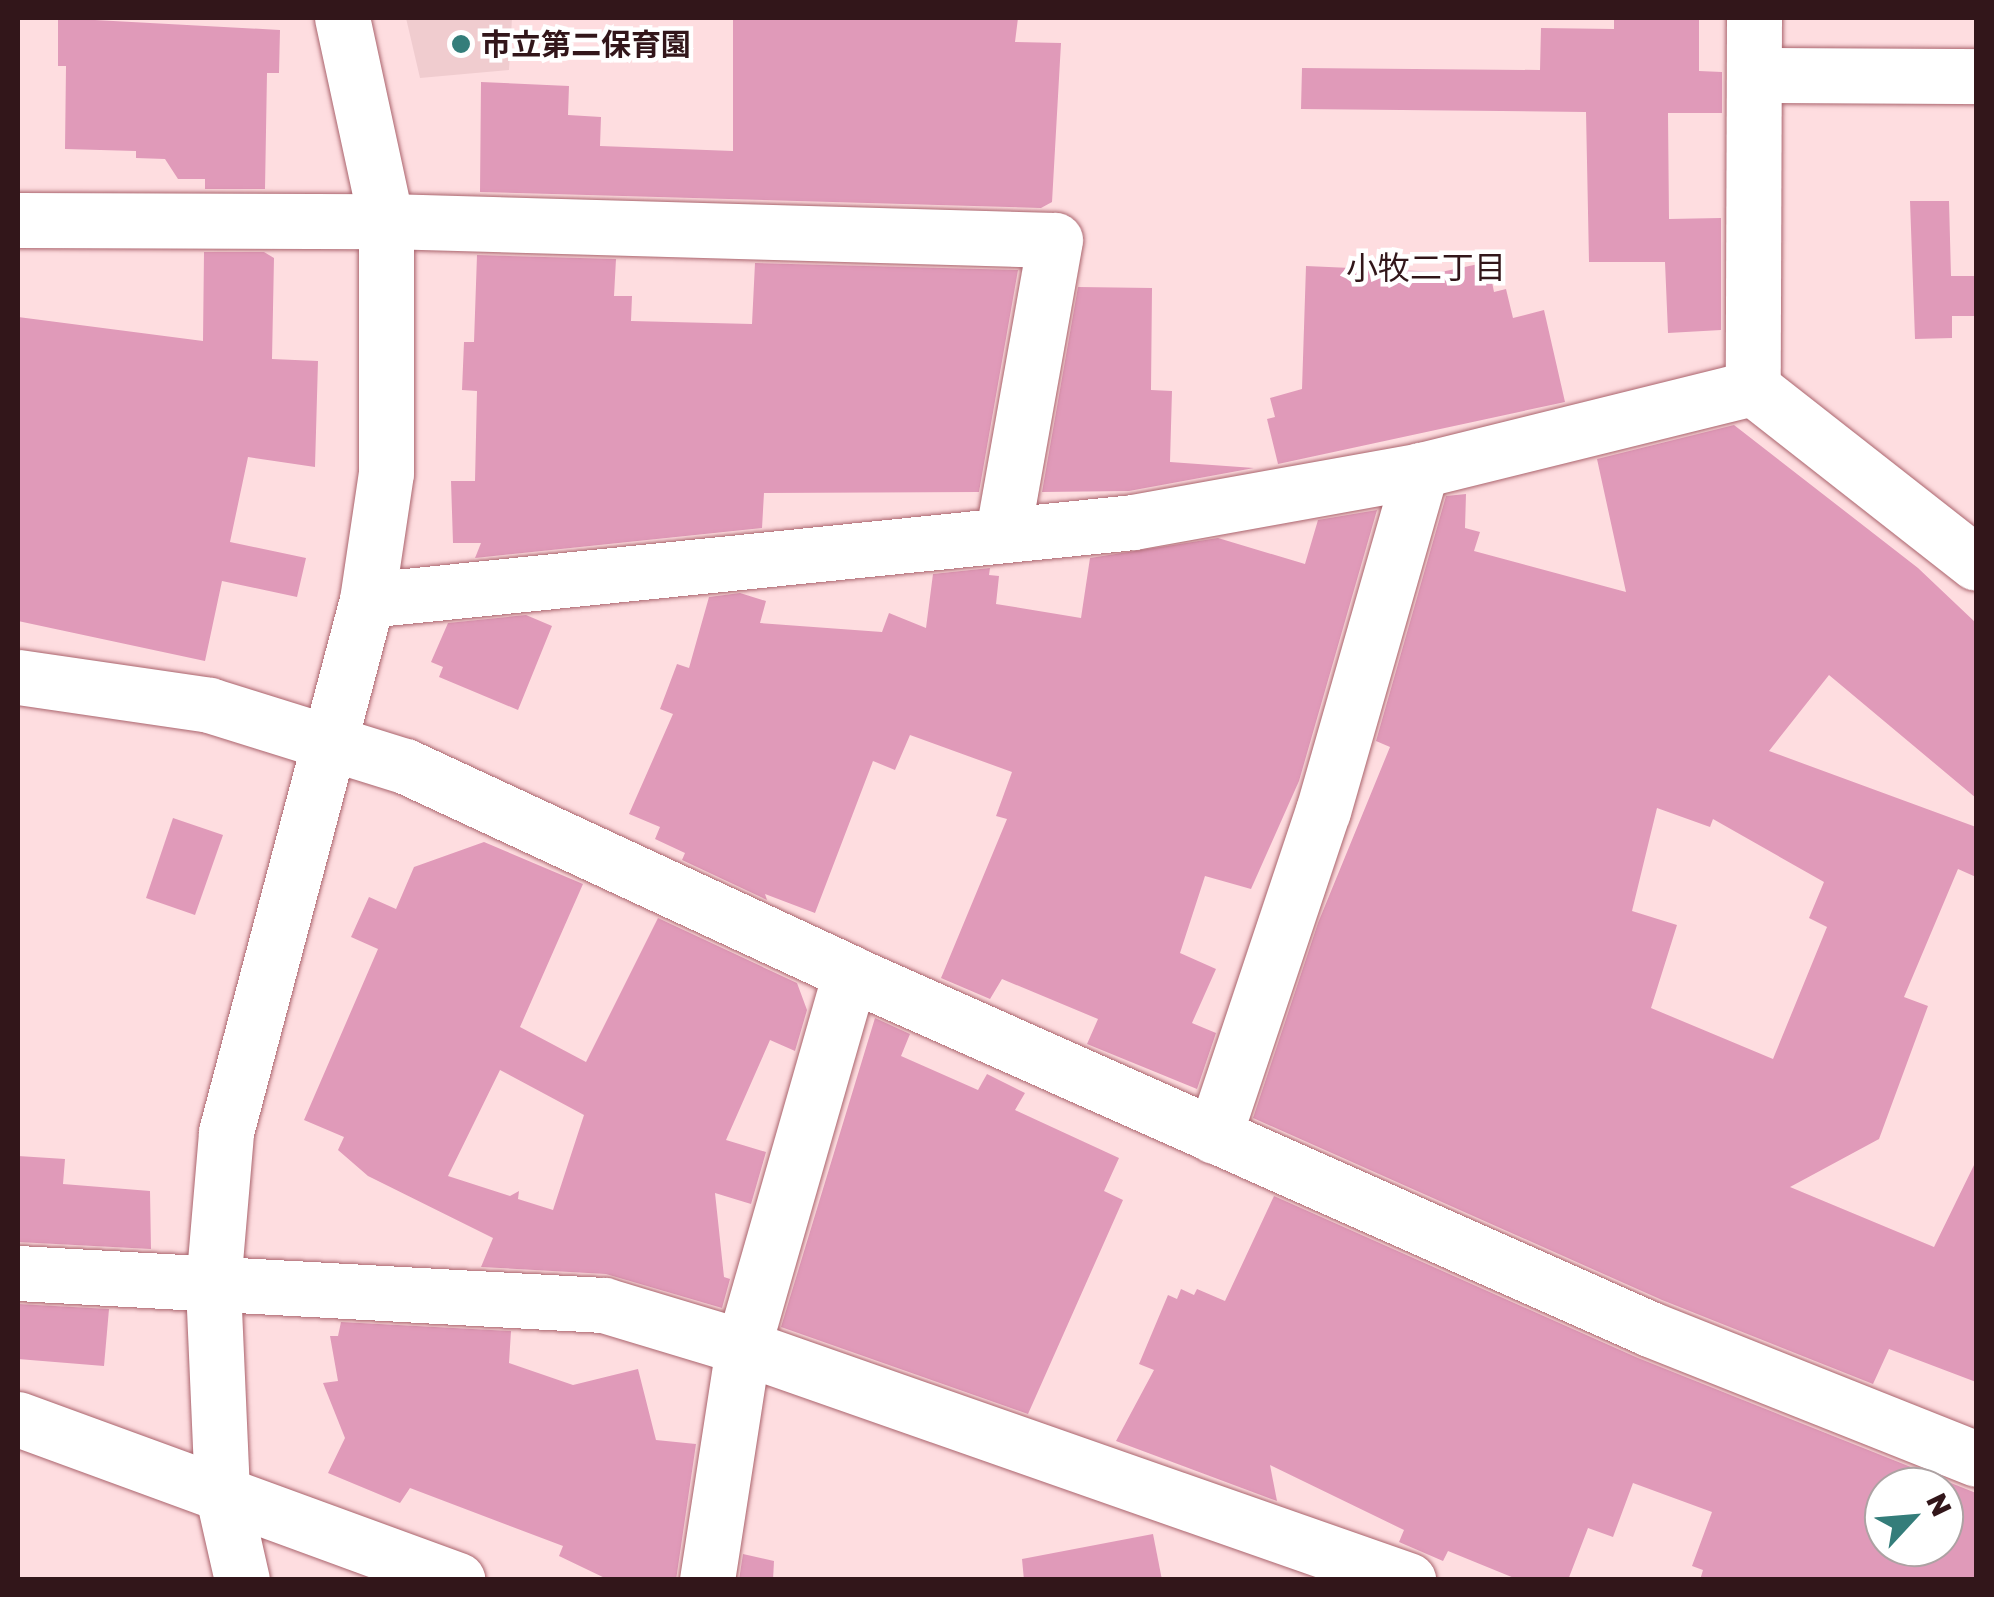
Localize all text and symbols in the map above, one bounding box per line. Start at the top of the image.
place label: 市立第二保育園 [481,26,691,62]
marker: 市立第二保育園 [450,33,472,55]
district label: 小牧二丁目 [1346,248,1506,286]
north arrow [1864,1467,1964,1567]
text: N [1920,1488,1959,1521]

